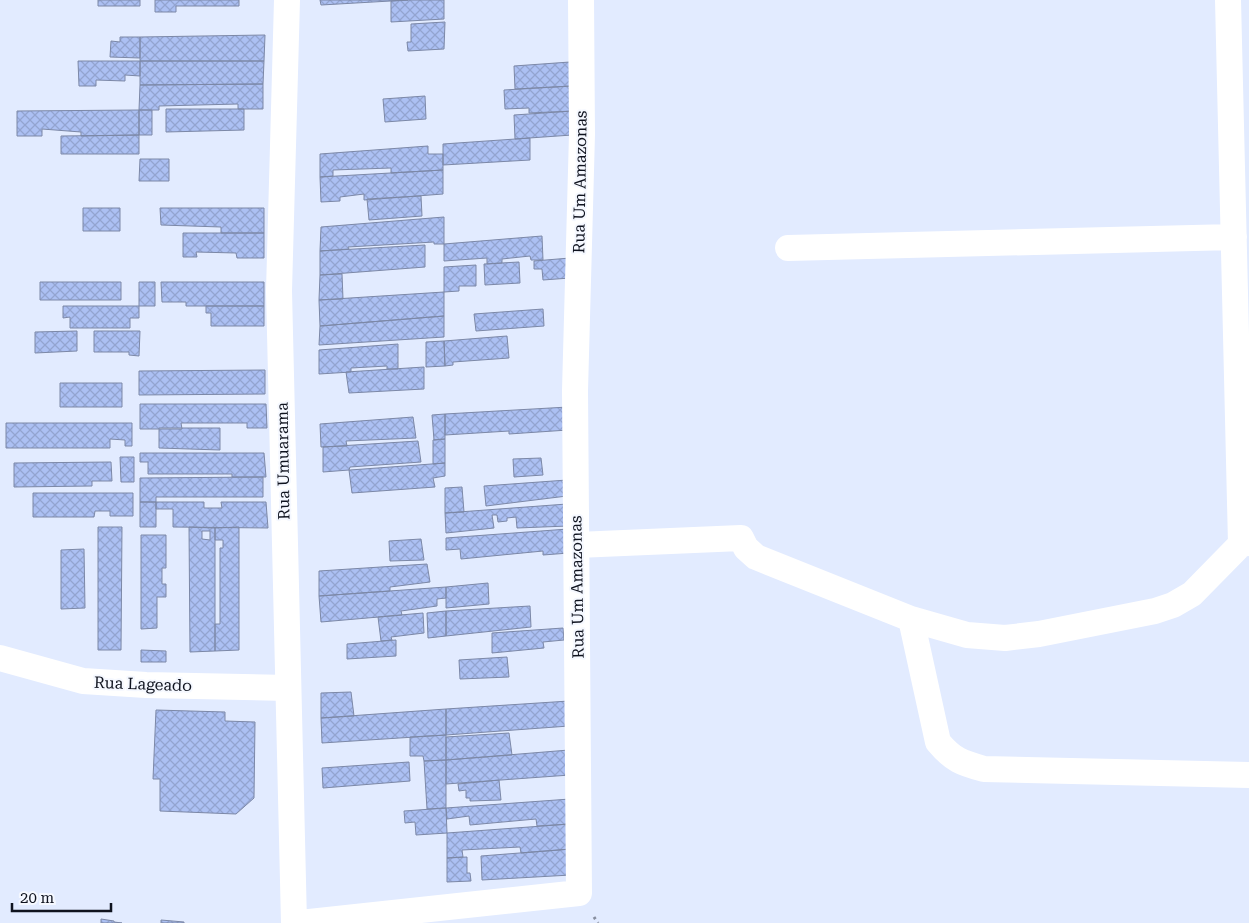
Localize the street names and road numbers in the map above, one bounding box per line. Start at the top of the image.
street label: Rua Um Amazonas [569,110,591,254]
street label: Rua Umuarama [272,402,294,520]
street label: Rua Um Amazonas [566,515,588,659]
street label: Rua Lageado [94,673,193,695]

